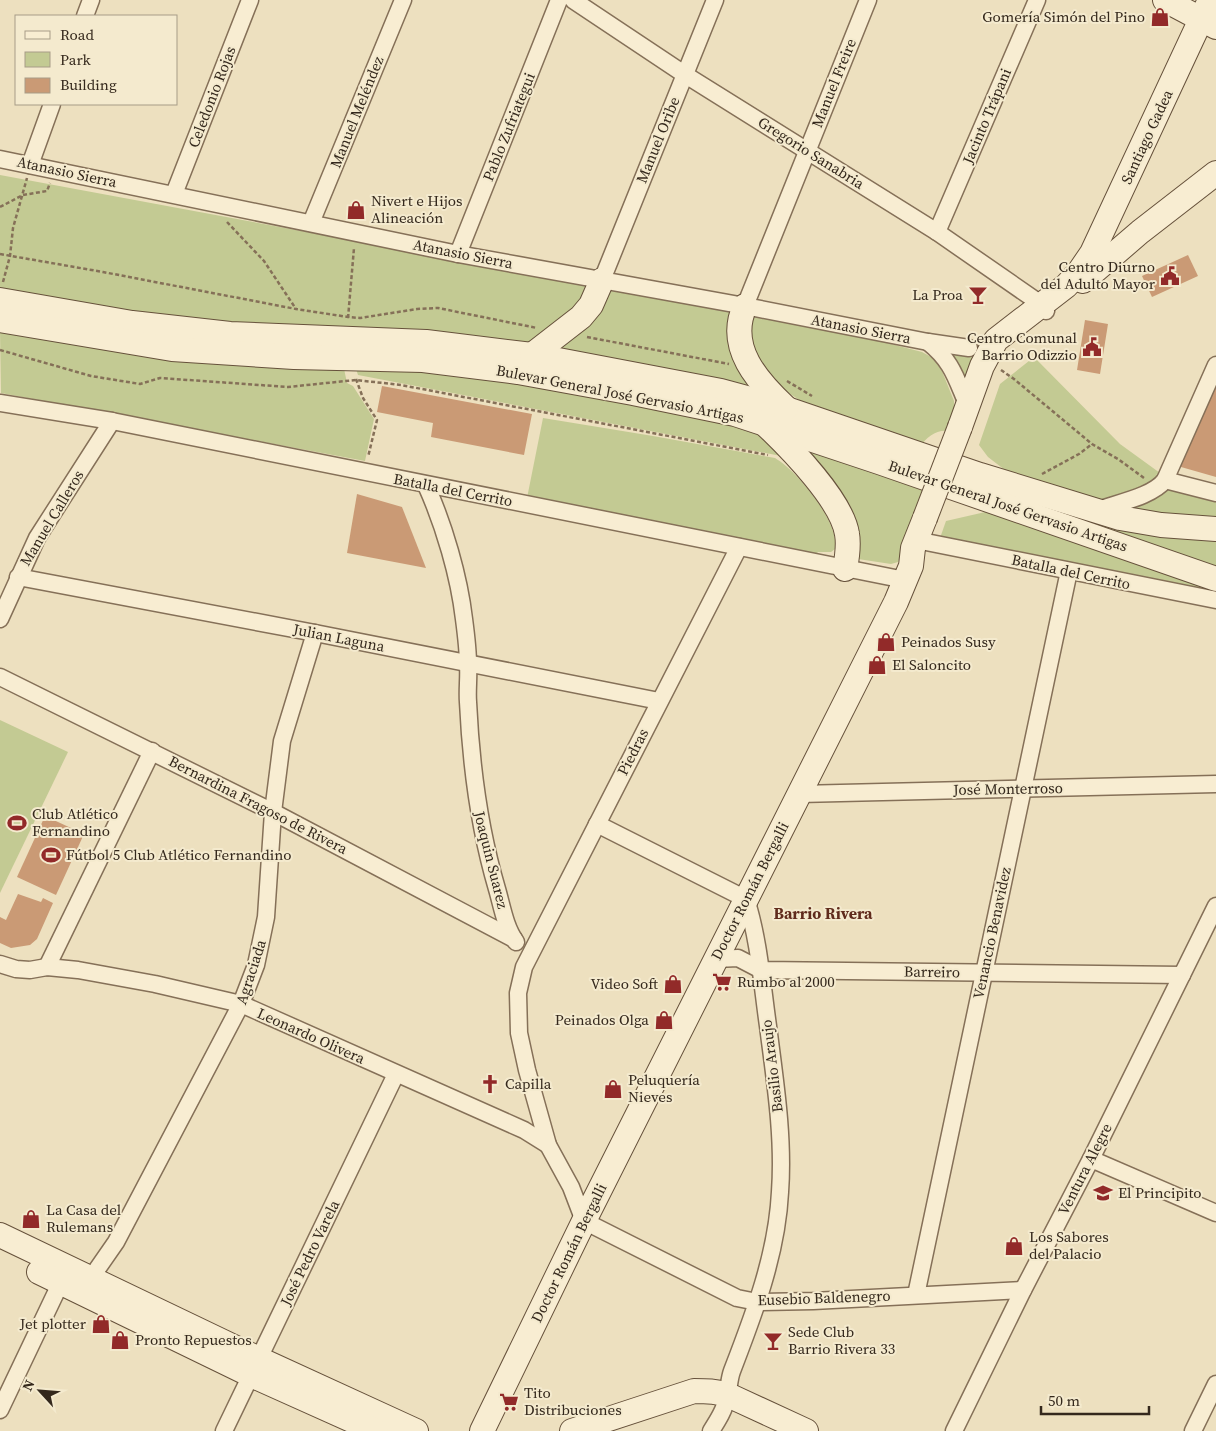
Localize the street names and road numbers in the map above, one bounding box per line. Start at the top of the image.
street label: Manuel Freire [806,35,861,131]
street label: Celedonio Rojas [183,43,241,151]
street label: Manuel Meléndez [325,53,389,171]
street label: Jacinto Trápani [957,65,1016,168]
street label: Pablo Zufriategui [477,69,540,184]
street label: Santiago Gadea [1115,86,1178,187]
street label: Manuel Oribe [631,93,685,186]
street label: Gregorio Sanabria [754,111,869,194]
street label: Atanasio Sierra [15,151,119,192]
street label: Atanasio Sierra [411,234,515,274]
street label: Atanasio Sierra [809,309,913,349]
street label: Bulevar General José Gervasio Artigas [495,359,746,428]
street label: Bulevar General José Gervasio Artigas [886,455,1131,556]
street label: Manuel Calleros [15,466,89,570]
street label: Batalla del Cerrito [392,468,514,511]
street label: Batalla del Cerrito [1010,549,1132,594]
street label: Julian Laguna [291,618,387,657]
street label: Piedras [612,725,653,779]
street label: Bernardina Fragoso de Rivera [165,750,352,859]
street label: José Monterroso [952,777,1063,800]
street label: Joaquin Suarez [469,808,514,911]
street label: Doctor Román Bergalli [706,818,794,963]
street label: Venancio Benavidez [967,865,1016,1001]
street label: Agraciada [230,936,271,1007]
street label: Barreiro [904,961,960,982]
street label: Leonardo Olivera [254,1002,369,1069]
street label: Basilio Araujo [755,1018,788,1114]
street label: Ventura Alegre [1052,1119,1117,1218]
street label: Doctor Román Bergalli [526,1180,611,1326]
street label: José Pedro Varela [274,1196,344,1310]
street label: Eusebio Baldenegro [757,1285,891,1310]

